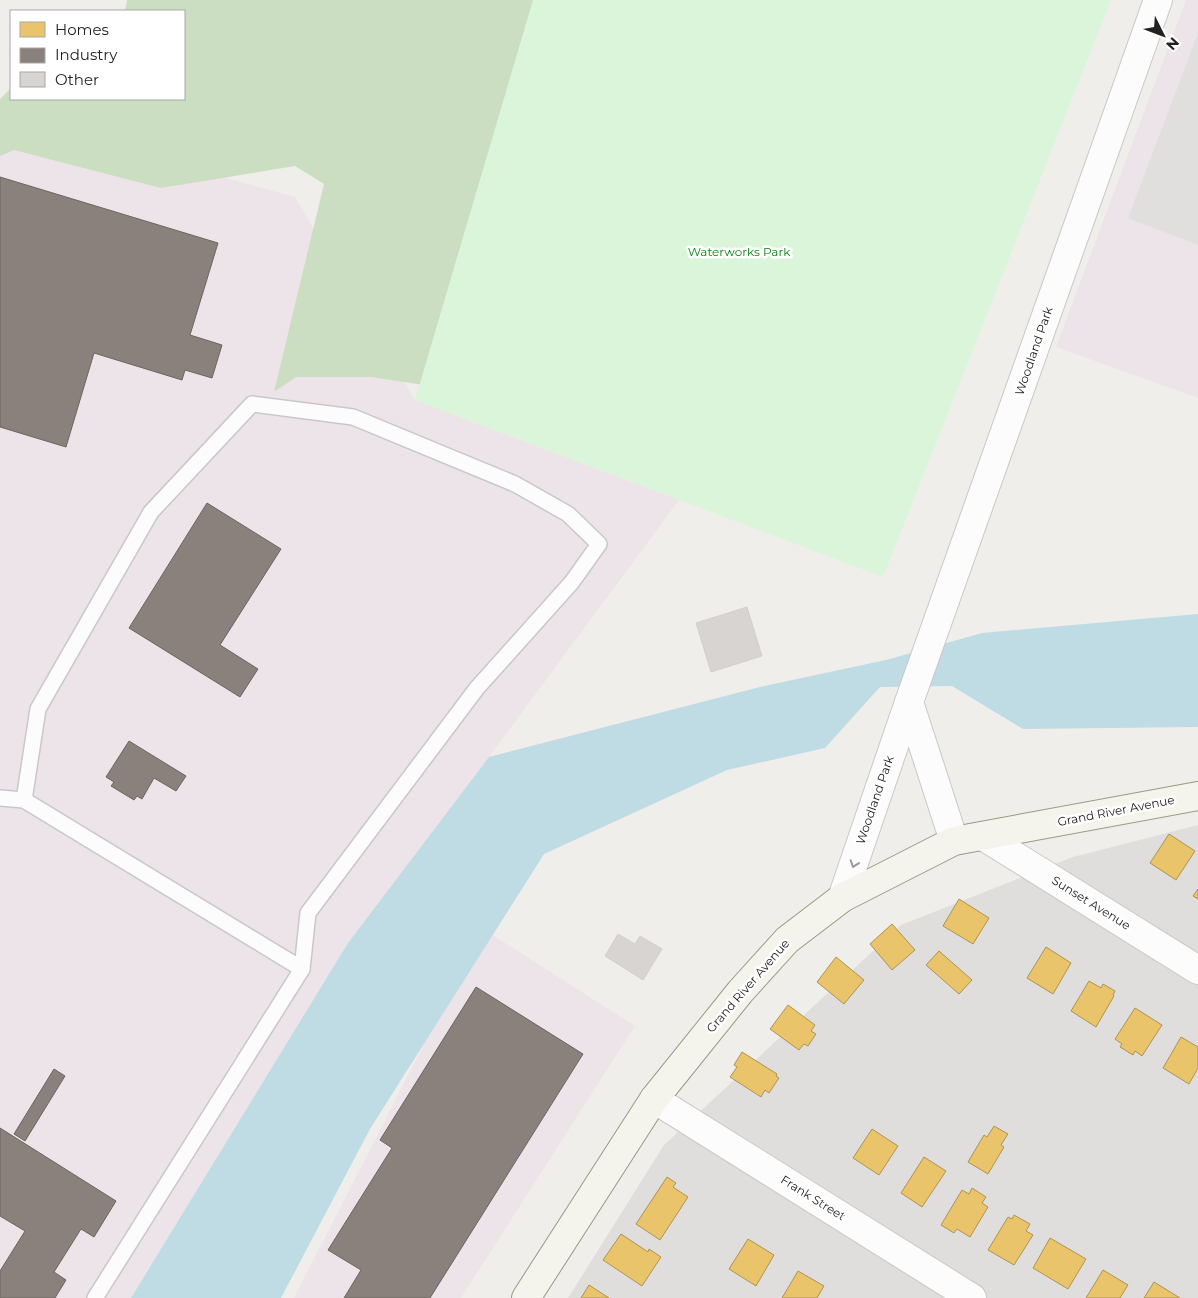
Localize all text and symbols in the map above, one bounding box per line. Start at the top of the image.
legend [10,10,185,100]
north arrow [1138,10,1188,60]
text: Homes [55,20,109,39]
text: N [1162,33,1183,54]
text: Industry [55,45,118,64]
text: Other [55,70,99,89]
park label: Waterworks Park [688,244,791,259]
street label: Woodland Park [1011,304,1056,397]
street label: Woodland Park [852,753,897,846]
street label: Grand River Avenue [1056,792,1176,829]
one-way arrow [849,859,859,867]
street label: Sunset Avenue [1049,872,1133,933]
street label: Grand River Avenue [703,936,792,1035]
street label: Frank Street [778,1172,849,1224]

